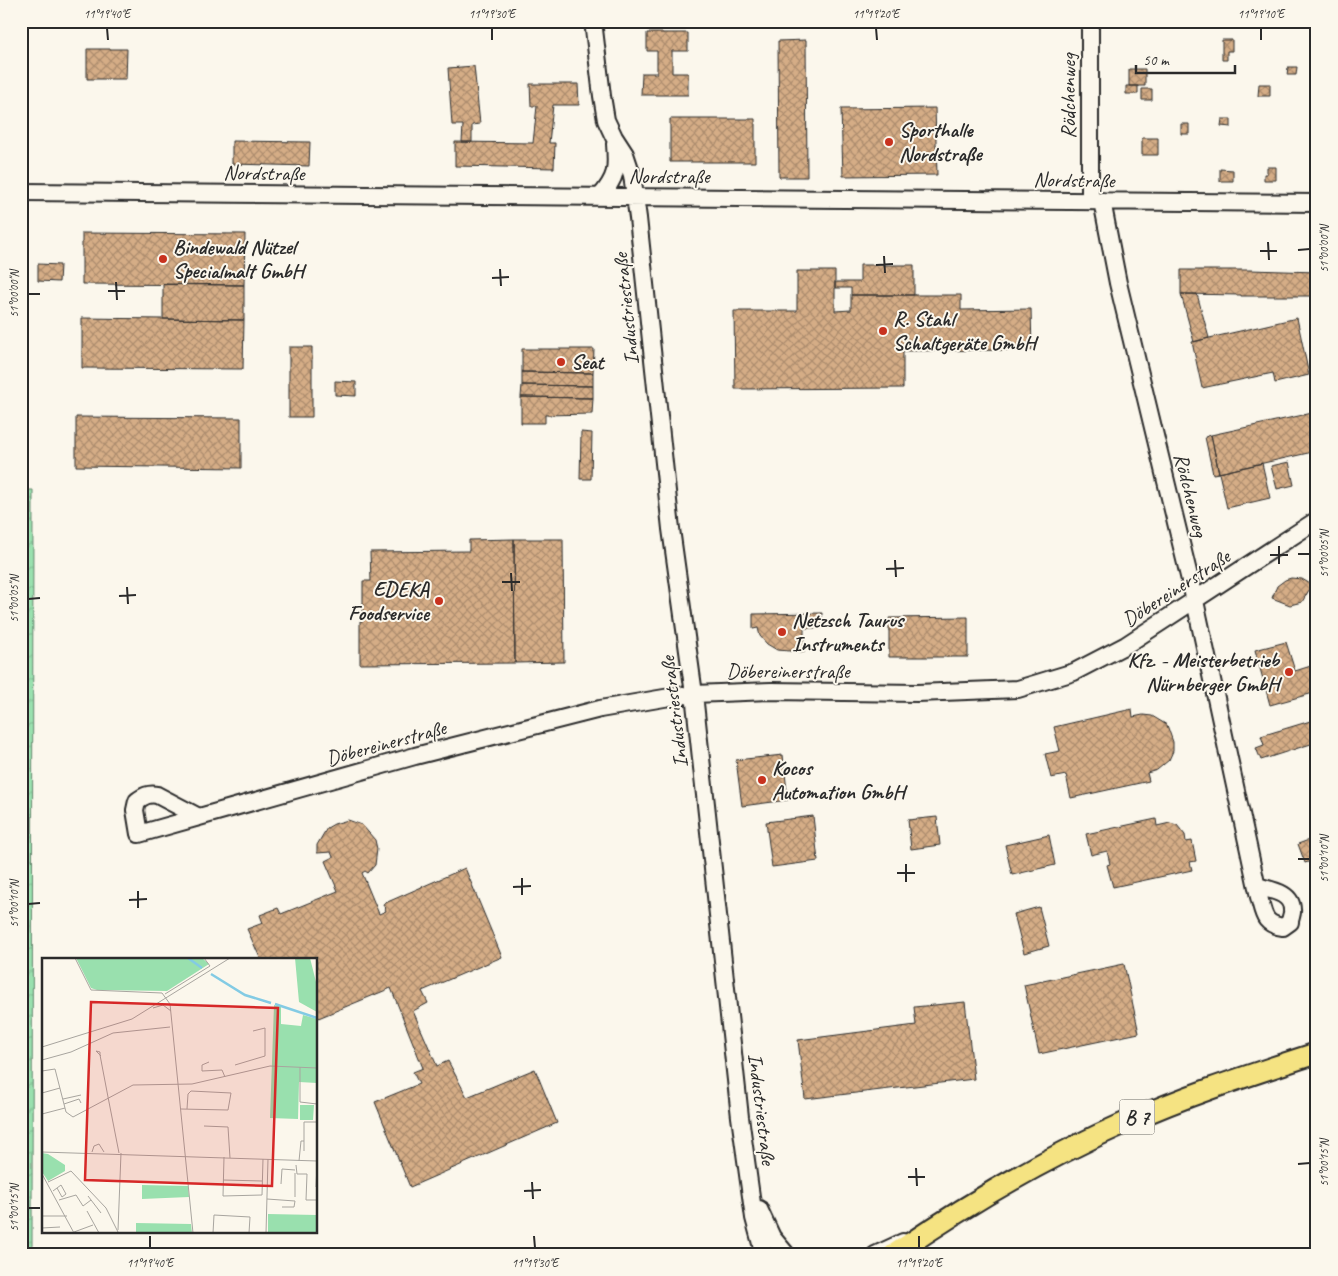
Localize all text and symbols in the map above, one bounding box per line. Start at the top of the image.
text: 11°19'40"E [84,6,132,22]
text: 11°19'30"E [469,6,517,22]
text: 11°19'20"E [853,6,901,22]
text: 11°19'10"E [1238,6,1286,22]
scale bar [1136,42,1234,74]
text: 50 m [1143,51,1170,70]
street label: Rödchenweg [1055,52,1081,139]
place label: Sporthalle Nordstraße [899,117,983,167]
marker: Sporthalle Nordstraße [883,136,895,148]
street label: Nordstraße [223,159,307,187]
street label: Nordstraße [628,163,712,189]
street label: Nordstraße [1033,166,1117,194]
text: 51°00'00"N [1316,224,1332,273]
place label: Bindewald Nützel Specialmalt GmbH [173,234,308,284]
street label: Industriestraße [607,250,645,366]
marker: Bindewald Nützel Specialmalt GmbH [157,253,169,265]
text: 51°00'00"N [6,269,22,318]
place label: R. Stahl Schaltgeräte GmbH [893,306,1039,356]
marker: R. Stahl Schaltgeräte GmbH [877,325,889,337]
place label: Seat [571,349,606,375]
marker: Seat [555,356,567,368]
street label: Rödchenweg [1168,450,1214,541]
text: 51°00'05"N [1316,529,1332,578]
street label: Döbereinerstraße [1117,542,1236,632]
text: 51°00'05"N [6,574,22,623]
place label: EDEKA Foodservice [348,576,431,626]
marker: EDEKA Foodservice [433,595,445,607]
place label: Netzsch Taurus Instruments [792,607,906,657]
marker: Netzsch Taurus Instruments [776,626,788,638]
place label: Kfz. - Meisterbetrieb Nürnberger GmbH [1127,647,1283,697]
street label: Industriestraße [654,653,694,769]
street label: Döbereinerstraße [727,658,852,684]
marker: Kfz. - Meisterbetrieb Nürnberger GmbH [1283,666,1295,678]
street label: Döbereinerstraße [323,714,451,771]
place label: Kocos Automation GmbH [772,755,908,805]
marker: Kocos Automation GmbH [756,774,768,786]
text: 51°00'10"N [1316,834,1332,883]
text: 51°00'10"N [6,879,22,928]
inset map [42,958,318,1234]
street label: Industriestraße [742,1052,782,1168]
road number: B 7 [1120,1100,1154,1134]
text: 51°00'15"N [1316,1138,1332,1187]
text: 51°00'15"N [6,1183,22,1232]
text: 11°19'40"E [127,1255,175,1271]
text: 11°19'30"E [512,1255,560,1271]
text: 11°19'20"E [896,1255,944,1271]

